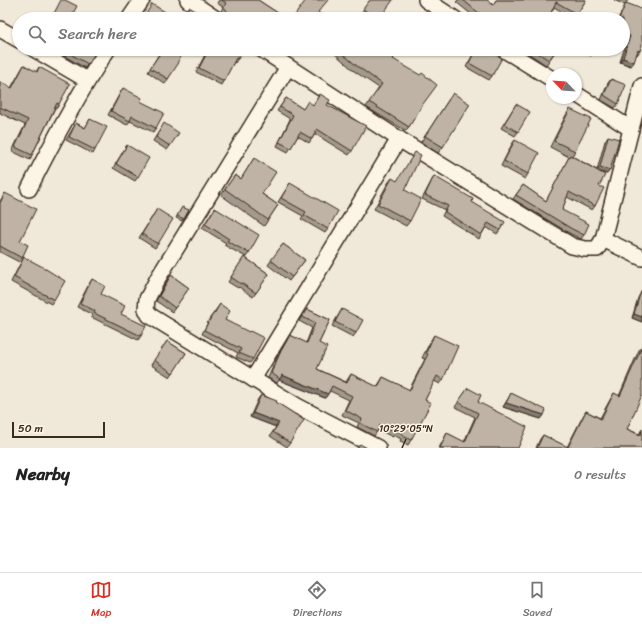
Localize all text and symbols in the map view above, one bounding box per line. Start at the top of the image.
search box [12,12,630,56]
text: Search here [58,21,137,47]
icon: search [26,23,48,45]
north arrow [546,68,582,104]
text: 50 m [18,419,43,438]
scale bar [12,420,105,439]
text: 10°29'05"N [379,420,433,438]
text: Nearby [16,459,70,489]
text: 0 results [574,463,626,486]
tab: Map [90,579,112,622]
tab: Directions [293,579,342,622]
tab: Saved [523,579,552,622]

